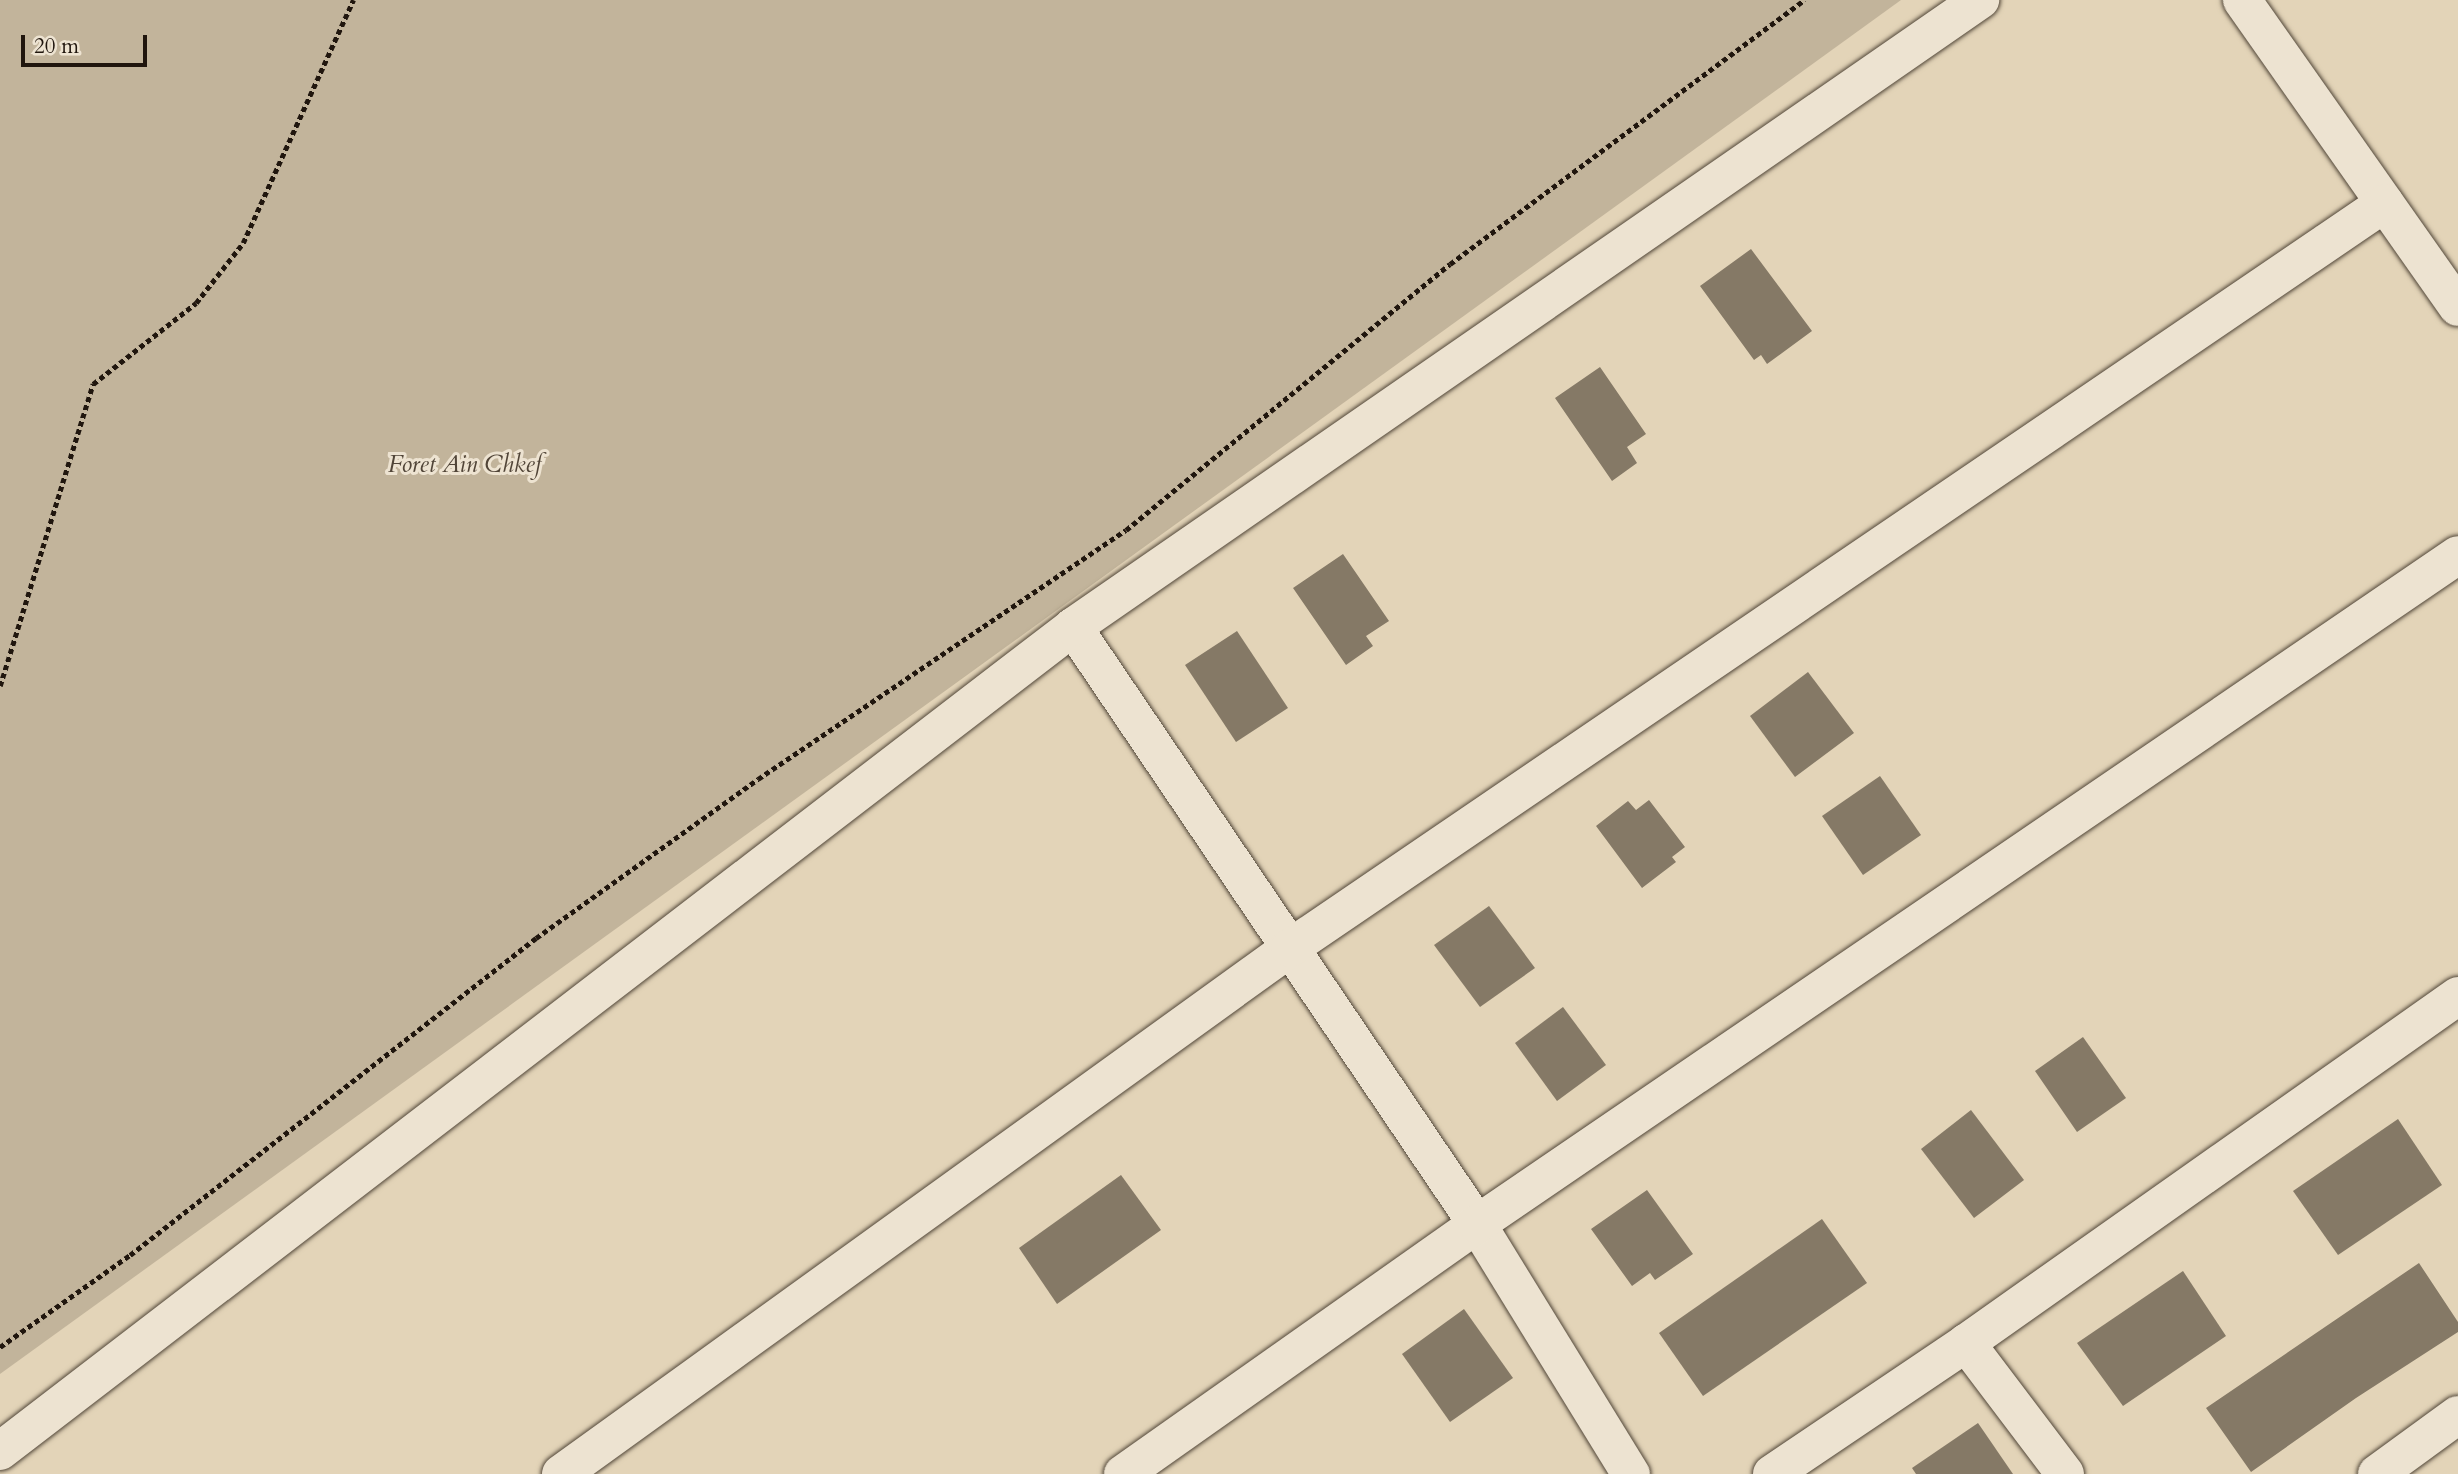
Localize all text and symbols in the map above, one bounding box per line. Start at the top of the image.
scale bar [24,21,150,65]
text: 20 m [34,32,79,61]
park label: Foret Ain Chkef [388,451,542,479]

